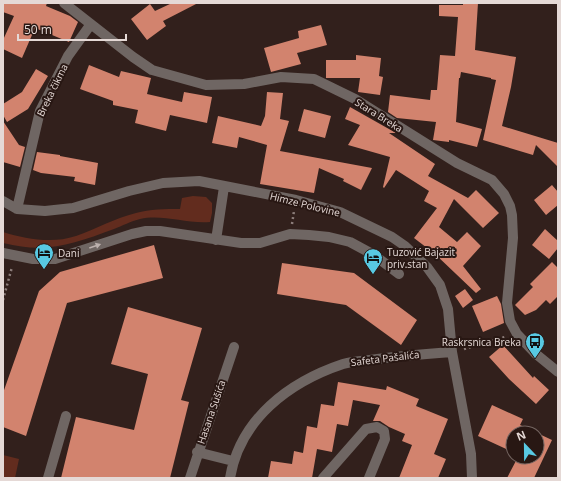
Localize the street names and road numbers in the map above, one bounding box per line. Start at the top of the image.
street label: Breka čikma [33,61,71,119]
street label: Stara Breka [352,95,406,135]
street label: Himze Polovine [268,189,342,220]
street label: Safeta Pašalića [350,347,420,369]
street label: Hasana Sušića [194,378,228,446]

